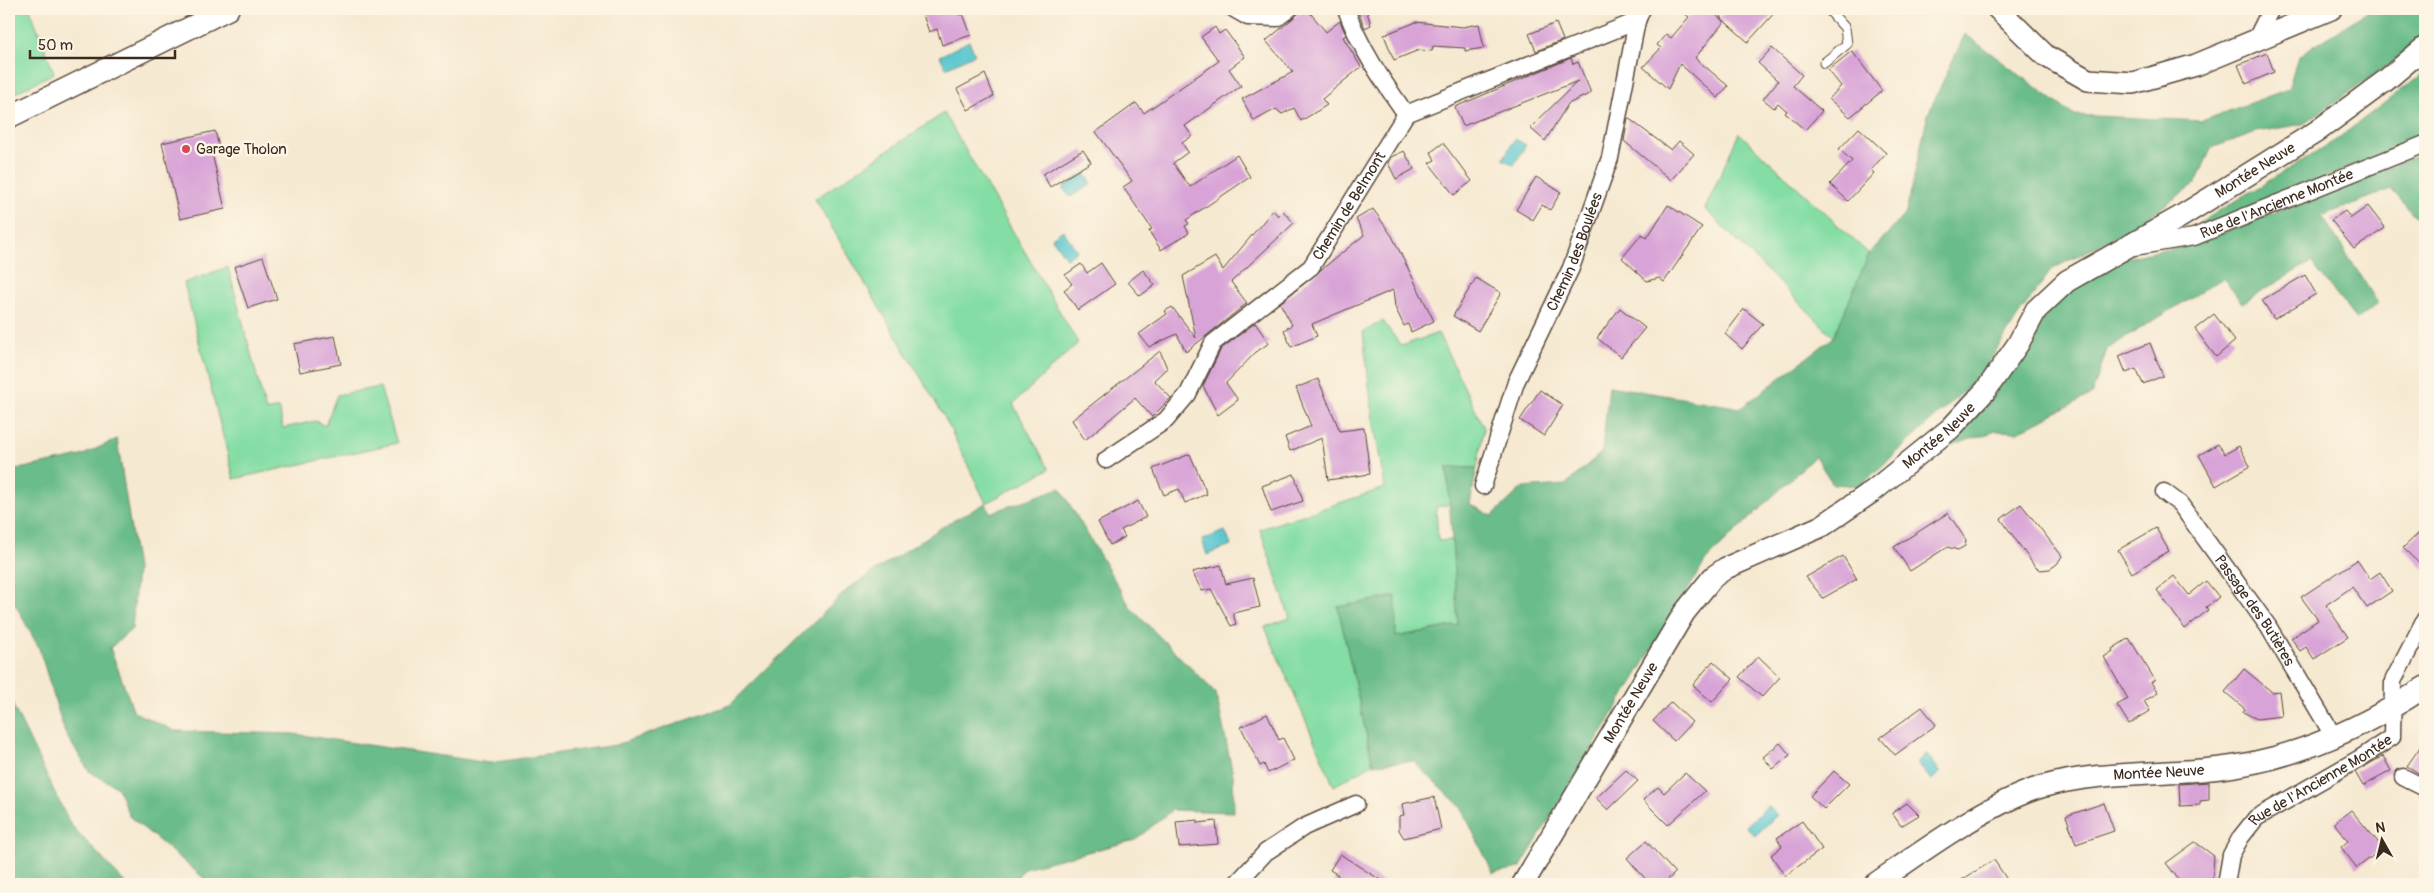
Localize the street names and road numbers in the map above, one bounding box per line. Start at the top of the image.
street label: Montée Neuve [2211,138,2299,202]
street label: Chemin de Belmont [1308,147,1390,264]
street label: Rue de l'Ancienne Montée [2197,164,2357,243]
street label: Chemin des Boulées [1542,190,1607,314]
street label: Montée Neuve [1899,398,1980,473]
street label: Passage des Butières [2210,551,2299,669]
street label: Montée Neuve [1599,658,1662,747]
street label: Rue de l'Ancienne Montée [2244,730,2396,829]
street label: Montée Neuve [2113,760,2206,785]

